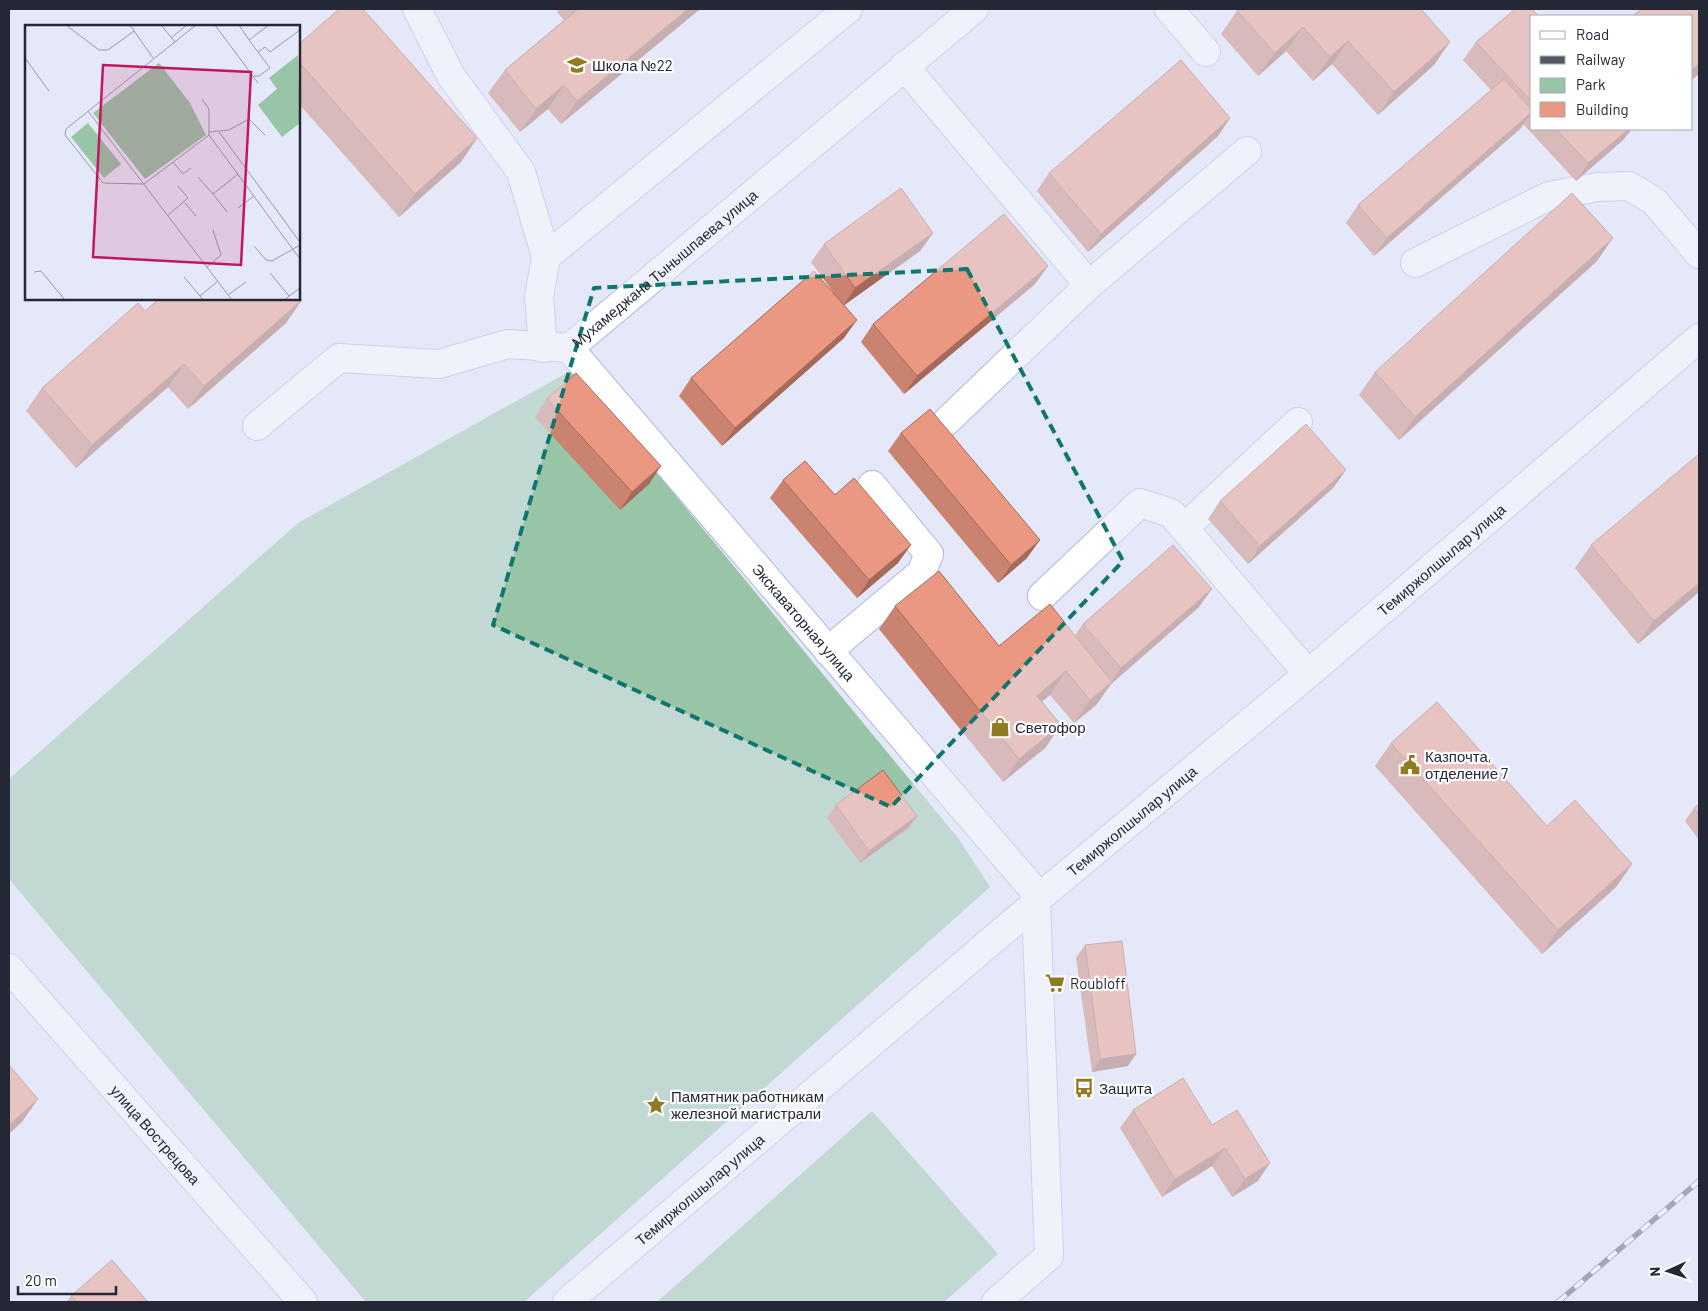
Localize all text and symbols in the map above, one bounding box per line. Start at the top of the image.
legend [1530,15,1693,130]
inset map [25,25,300,300]
text: Road [1576,25,1609,43]
text: Railway [1576,50,1625,68]
school or university icon: Школа №22 [566,54,588,76]
place label: Школа №22 [592,56,673,74]
text: Park [1576,75,1606,93]
text: Building [1576,100,1629,118]
street label: Мухамеджана Тынышпаева улица [568,185,761,351]
street label: Темиржолшылар улица [1373,499,1509,620]
street label: Экскаваторная улица [749,560,860,685]
shop icon: Светофор [989,716,1011,738]
place label: Светофор [1015,718,1086,736]
place label: Казпочта, отделение 7 [1425,747,1508,782]
public building icon: Казпочта, отделение 7 [1399,754,1421,776]
street label: Темиржолшылар улица [1063,761,1201,880]
supermarket icon: Roubloff [1044,972,1066,994]
place label: Roubloff [1070,974,1126,992]
bus stop icon: Защита [1073,1077,1095,1099]
place label: Защита [1099,1079,1153,1097]
street label: улица Вострецова [107,1081,205,1189]
place label: Памятник работникам железной магистрали [671,1087,824,1122]
place icon: Памятник работникам железной магистрали [645,1094,667,1116]
street label: Темиржолшылар улица [632,1129,768,1249]
north arrow [1643,1246,1693,1296]
scale bar [18,1264,115,1296]
text: N [1646,1267,1663,1277]
text: 20 m [25,1271,57,1289]

